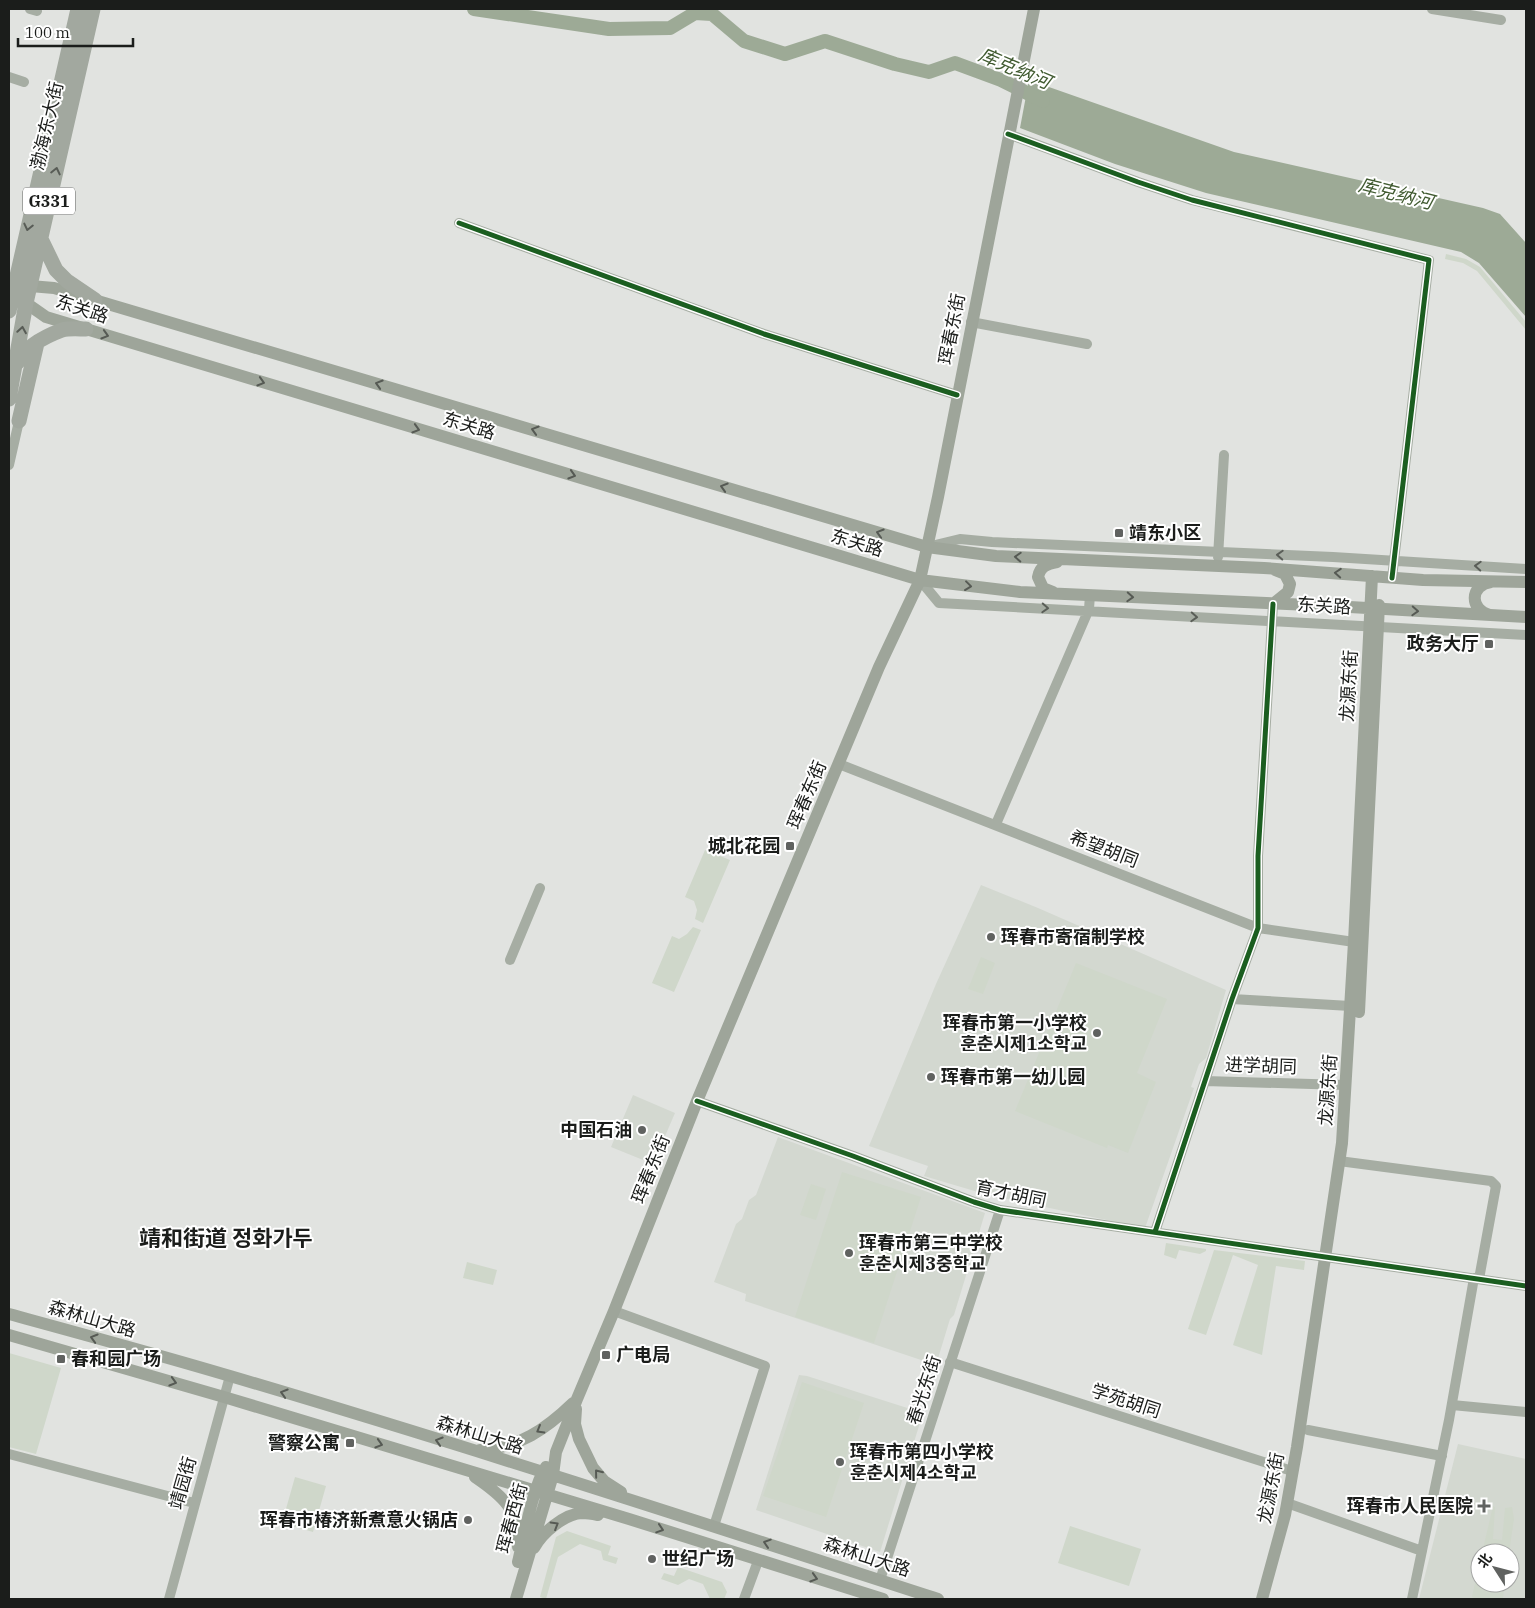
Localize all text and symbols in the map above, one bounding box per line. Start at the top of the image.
scale bar [18,15,132,47]
text: 100 m [25,23,70,42]
water label: 库克纳河 [975,42,1058,95]
street label: 渤海东大街 [25,79,68,172]
one-way arrow [50,167,61,176]
water label: 库克纳河 [1356,172,1440,215]
road number: G331 [23,188,75,215]
one-way arrow [23,222,34,231]
street label: 东关路 [53,289,111,328]
street label: 珲春东街 [933,291,970,366]
one-way arrow [16,325,27,333]
one-way arrow [101,330,109,340]
one-way arrow [256,376,264,386]
one-way arrow [376,380,384,390]
street label: 东关路 [440,407,498,444]
one-way arrow [412,423,420,433]
one-way arrow [532,426,540,436]
one-way arrow [567,470,576,480]
one-way arrow [721,482,729,492]
place label: 靖东小区 [1129,521,1201,544]
street label: 东关路 [828,524,886,561]
marker: 靖东小区 [1113,527,1125,539]
one-way arrow [877,528,885,538]
one-way arrow [1276,549,1284,560]
one-way arrow [1014,551,1022,562]
one-way arrow [1473,561,1481,572]
one-way arrow [1334,568,1342,579]
one-way arrow [964,581,972,591]
one-way arrow [1126,592,1134,602]
street label: 东关路 [1296,593,1352,618]
one-way arrow [1042,603,1050,614]
one-way arrow [1411,606,1419,617]
one-way arrow [1191,611,1199,622]
place label: 政务大厅 [1407,632,1479,655]
marker: 政务大厅 [1483,638,1495,650]
street label: 龙源东街 [1335,649,1362,723]
street label: 珲春东街 [782,757,831,832]
street label: 希望胡同 [1066,825,1142,872]
place label: 城北花园 [708,834,780,857]
marker: 城北花园 [784,840,796,852]
place label: 珲春市寄宿制学校 [1001,925,1145,948]
marker: 珲春市寄宿制学校 [985,931,997,943]
place label: 珲春市第一小学校 훈춘시제1소학교 [943,1011,1087,1055]
marker: 珲春市第一小学校 훈춘시제1소학교 [1091,1027,1103,1039]
street label: 进学胡同 [1225,1053,1297,1078]
street label: 龙源东街 [1314,1053,1341,1127]
place label: 珲春市第一幼儿园 [941,1065,1085,1088]
marker: 珲春市第一幼儿园 [925,1071,937,1083]
place label: 中国石油 [560,1118,632,1141]
marker: 中国石油 [636,1124,648,1136]
street label: 珲春东街 [626,1131,675,1206]
street label: 育才胡同 [973,1175,1049,1212]
district label: 靖和街道 정화가두 [139,1223,313,1252]
place label: 珲春市第三中学校 훈춘시제3중학교 [859,1231,1003,1275]
marker: 珲春市第三中学校 훈춘시제3중학교 [843,1247,855,1259]
street label: 森林山大路 [46,1295,139,1342]
one-way arrow [91,1333,99,1343]
place label: 广电局 [616,1343,670,1366]
place label: 春和园广场 [71,1347,161,1370]
marker: 广电局 [600,1349,612,1361]
street label: 春光东街 [901,1352,946,1428]
marker: 春和园广场 [55,1353,67,1365]
one-way arrow [169,1377,177,1387]
street label: 学苑胡同 [1088,1378,1164,1423]
one-way arrow [280,1388,288,1398]
street label: 森林山大路 [434,1410,527,1459]
one-way arrow [536,1424,545,1434]
place label: 警察公寓 [268,1431,340,1454]
one-way arrow [435,1436,444,1446]
marker: 警察公寓 [344,1437,356,1449]
one-way arrow [375,1438,383,1448]
place label: 珲春市第四小学校 훈춘시제4소학교 [850,1440,994,1484]
street label: 龙源东街 [1252,1450,1289,1525]
street label: 靖园街 [164,1454,201,1512]
marker: 珲春市第四小学校 훈춘시제4소학교 [834,1456,846,1468]
one-way arrow [595,1470,603,1479]
street label: 珲春西街 [491,1480,532,1556]
place label: 珲春市人民医院 [1347,1494,1473,1517]
marker: 珲春市人民医院 [1477,1499,1491,1513]
place label: 珲春市椿济新煮意火锅店 [260,1508,458,1531]
marker: 珲春市椿济新煮意火锅店 [462,1514,474,1526]
one-way arrow [549,1522,558,1532]
one-way arrow [655,1523,663,1533]
street label: 森林山大路 [821,1532,914,1581]
one-way arrow [764,1539,772,1549]
north arrow [1470,1543,1520,1593]
place label: 世纪广场 [662,1547,734,1570]
text: 北 [1473,1549,1496,1571]
marker: 世纪广场 [646,1553,658,1565]
one-way arrow [810,1573,818,1583]

